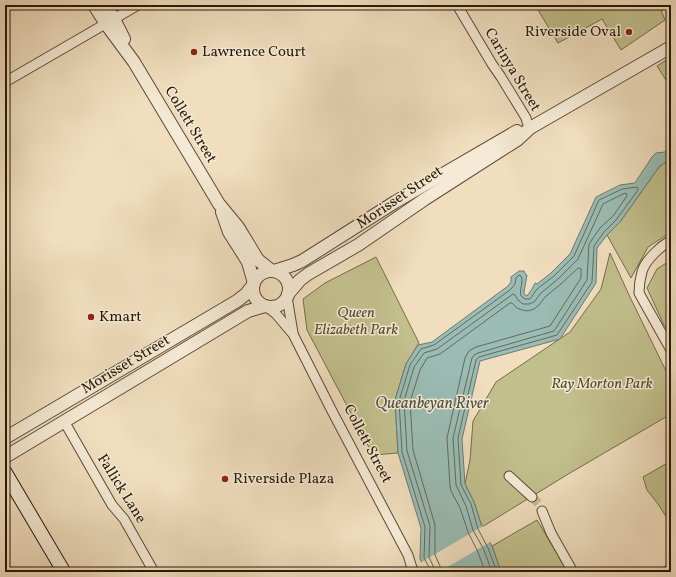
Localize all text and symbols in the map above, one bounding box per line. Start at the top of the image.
place label: Riverside Oval [525,22,621,43]
street label: Carinya Street [479,24,545,116]
marker: Riverside Oval [624,27,634,37]
place label: Lawrence Court [202,42,306,63]
marker: Lawrence Court [189,47,199,57]
street label: Collett Street [159,83,221,167]
street label: Morisset Street [353,161,447,235]
park label: Queen Elizabeth Park [314,303,398,341]
place label: Kmart [99,307,141,328]
marker: Kmart [86,312,96,322]
street label: Morisset Street [78,330,174,400]
park label: Ray Morton Park [551,374,653,395]
water label: Queanbeyan River [375,393,490,415]
street label: Collett Street [337,401,397,487]
street label: Fallick Lane [91,450,151,528]
place label: Riverside Plaza [233,469,334,490]
marker: Riverside Plaza [220,474,230,484]

